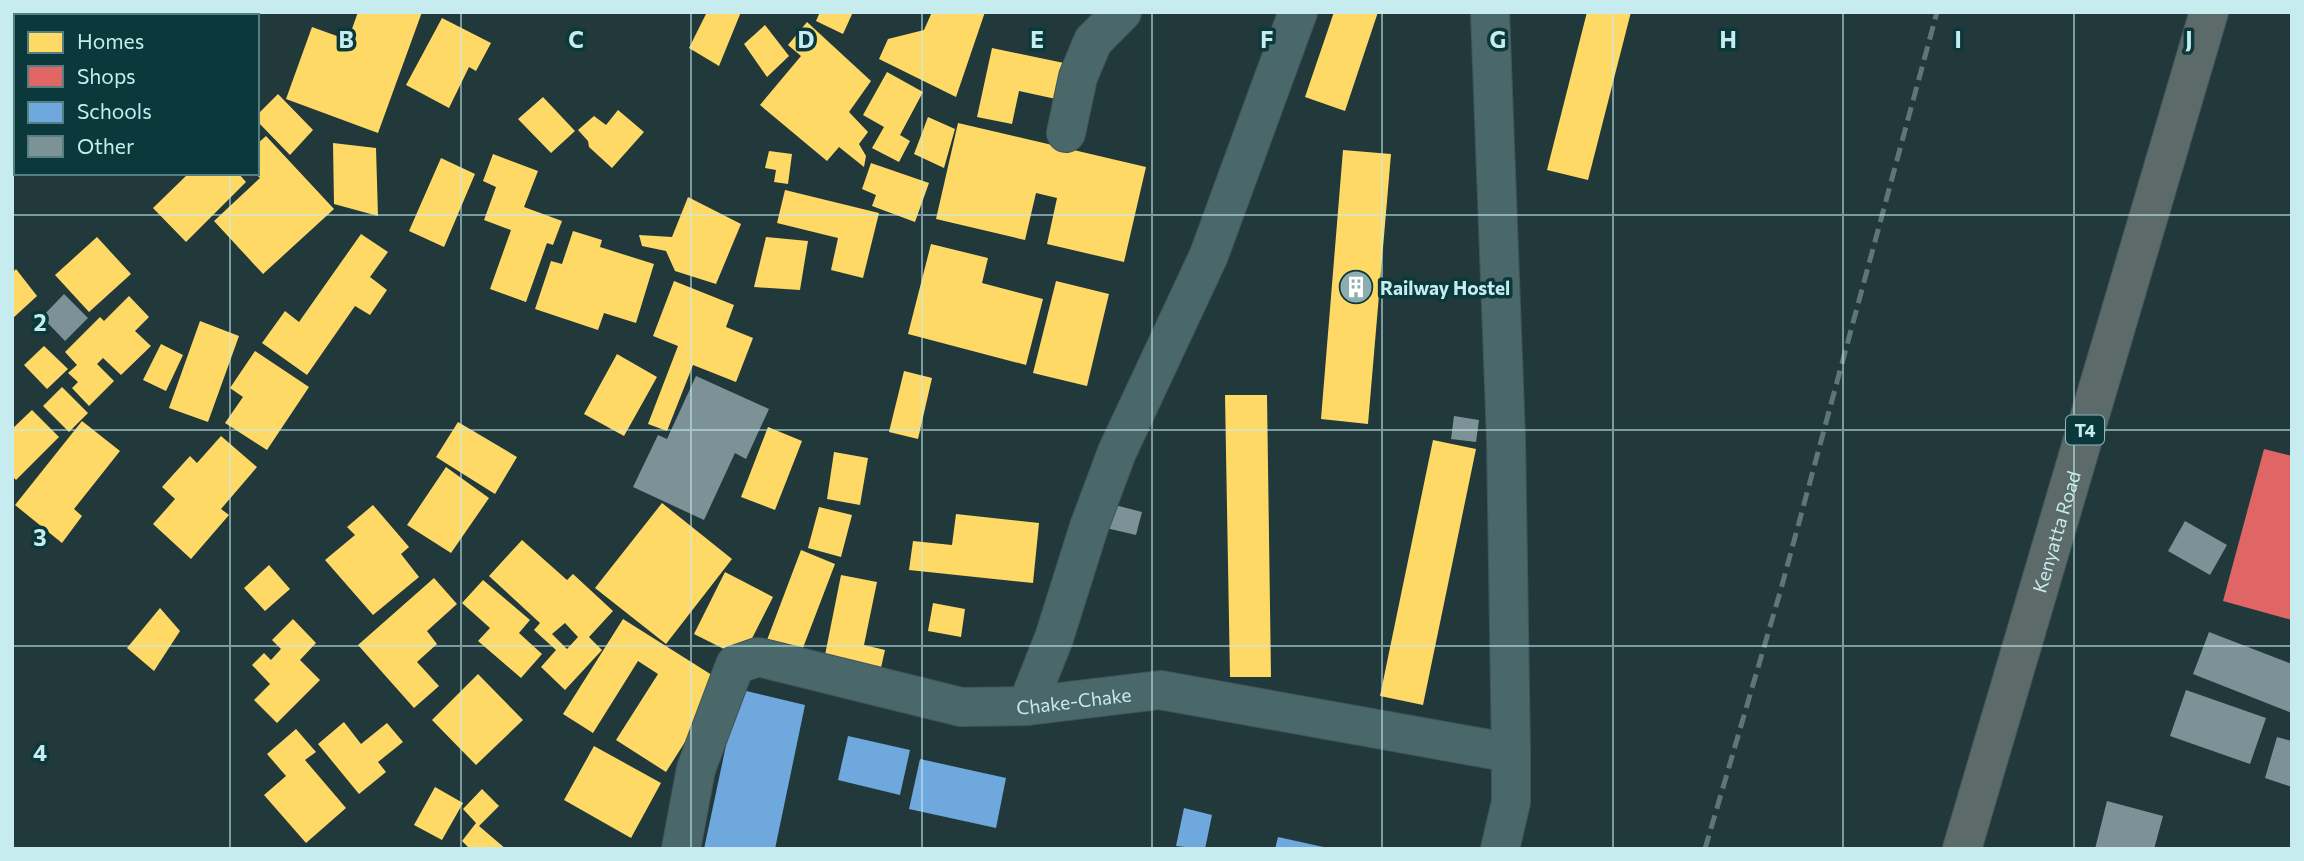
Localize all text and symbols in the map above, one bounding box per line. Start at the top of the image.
legend [14,14,259,175]
text: B [338,25,354,53]
text: C [568,25,584,53]
text: D [798,25,815,53]
text: E [1030,25,1044,53]
text: F [1260,25,1274,53]
text: G [1490,25,1506,53]
text: H [1719,25,1737,53]
text: I [1954,25,1962,53]
text: J [2185,25,2193,53]
text: Homes [77,28,144,53]
text: Shops [77,63,136,88]
text: Schools [77,98,152,123]
text: Other [77,133,134,158]
building icon: Railway Hostel [1337,268,1375,306]
place label: Railway Hostel [1380,276,1510,299]
text: 2 [33,308,47,336]
road number: T4 [2066,416,2104,444]
street label: Kenyatta Road [2027,468,2085,595]
text: 3 [33,523,47,551]
street label: Chake-Chake [1016,682,1132,718]
text: 4 [33,738,47,766]

